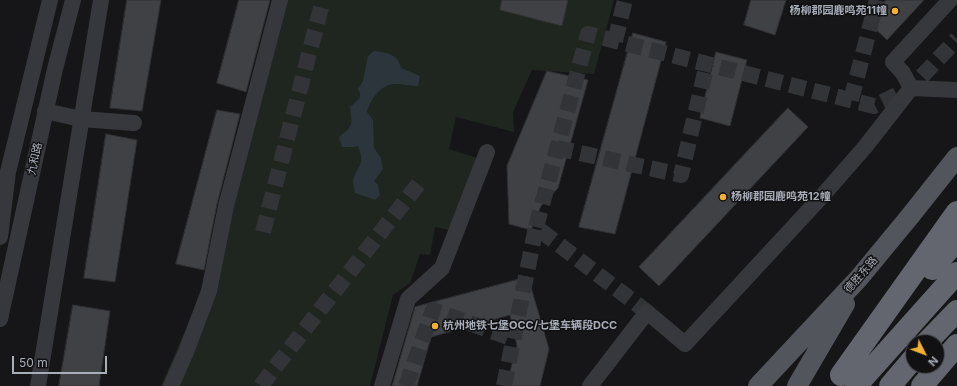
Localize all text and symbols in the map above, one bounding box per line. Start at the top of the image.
place label: 杨柳郡园鹿鸣苑11幢 [790,4,887,18]
marker: 杨柳郡园鹿鸣苑11幢 [890,6,900,16]
street label: 九和路 [25,141,45,177]
place label: 杨柳郡园鹿鸣苑12幢 [731,190,831,204]
marker: 杨柳郡园鹿鸣苑12幢 [718,192,728,202]
street label: 德胜东路 [842,254,880,296]
place label: 杭州地铁七堡OCC/七堡车辆段DCC [443,319,617,333]
marker: 杭州地铁七堡OCC/七堡车辆段DCC [430,321,440,331]
north arrow [905,334,945,374]
scale bar [14,348,109,374]
text: N [925,354,941,369]
text: 50 m [19,355,48,370]

